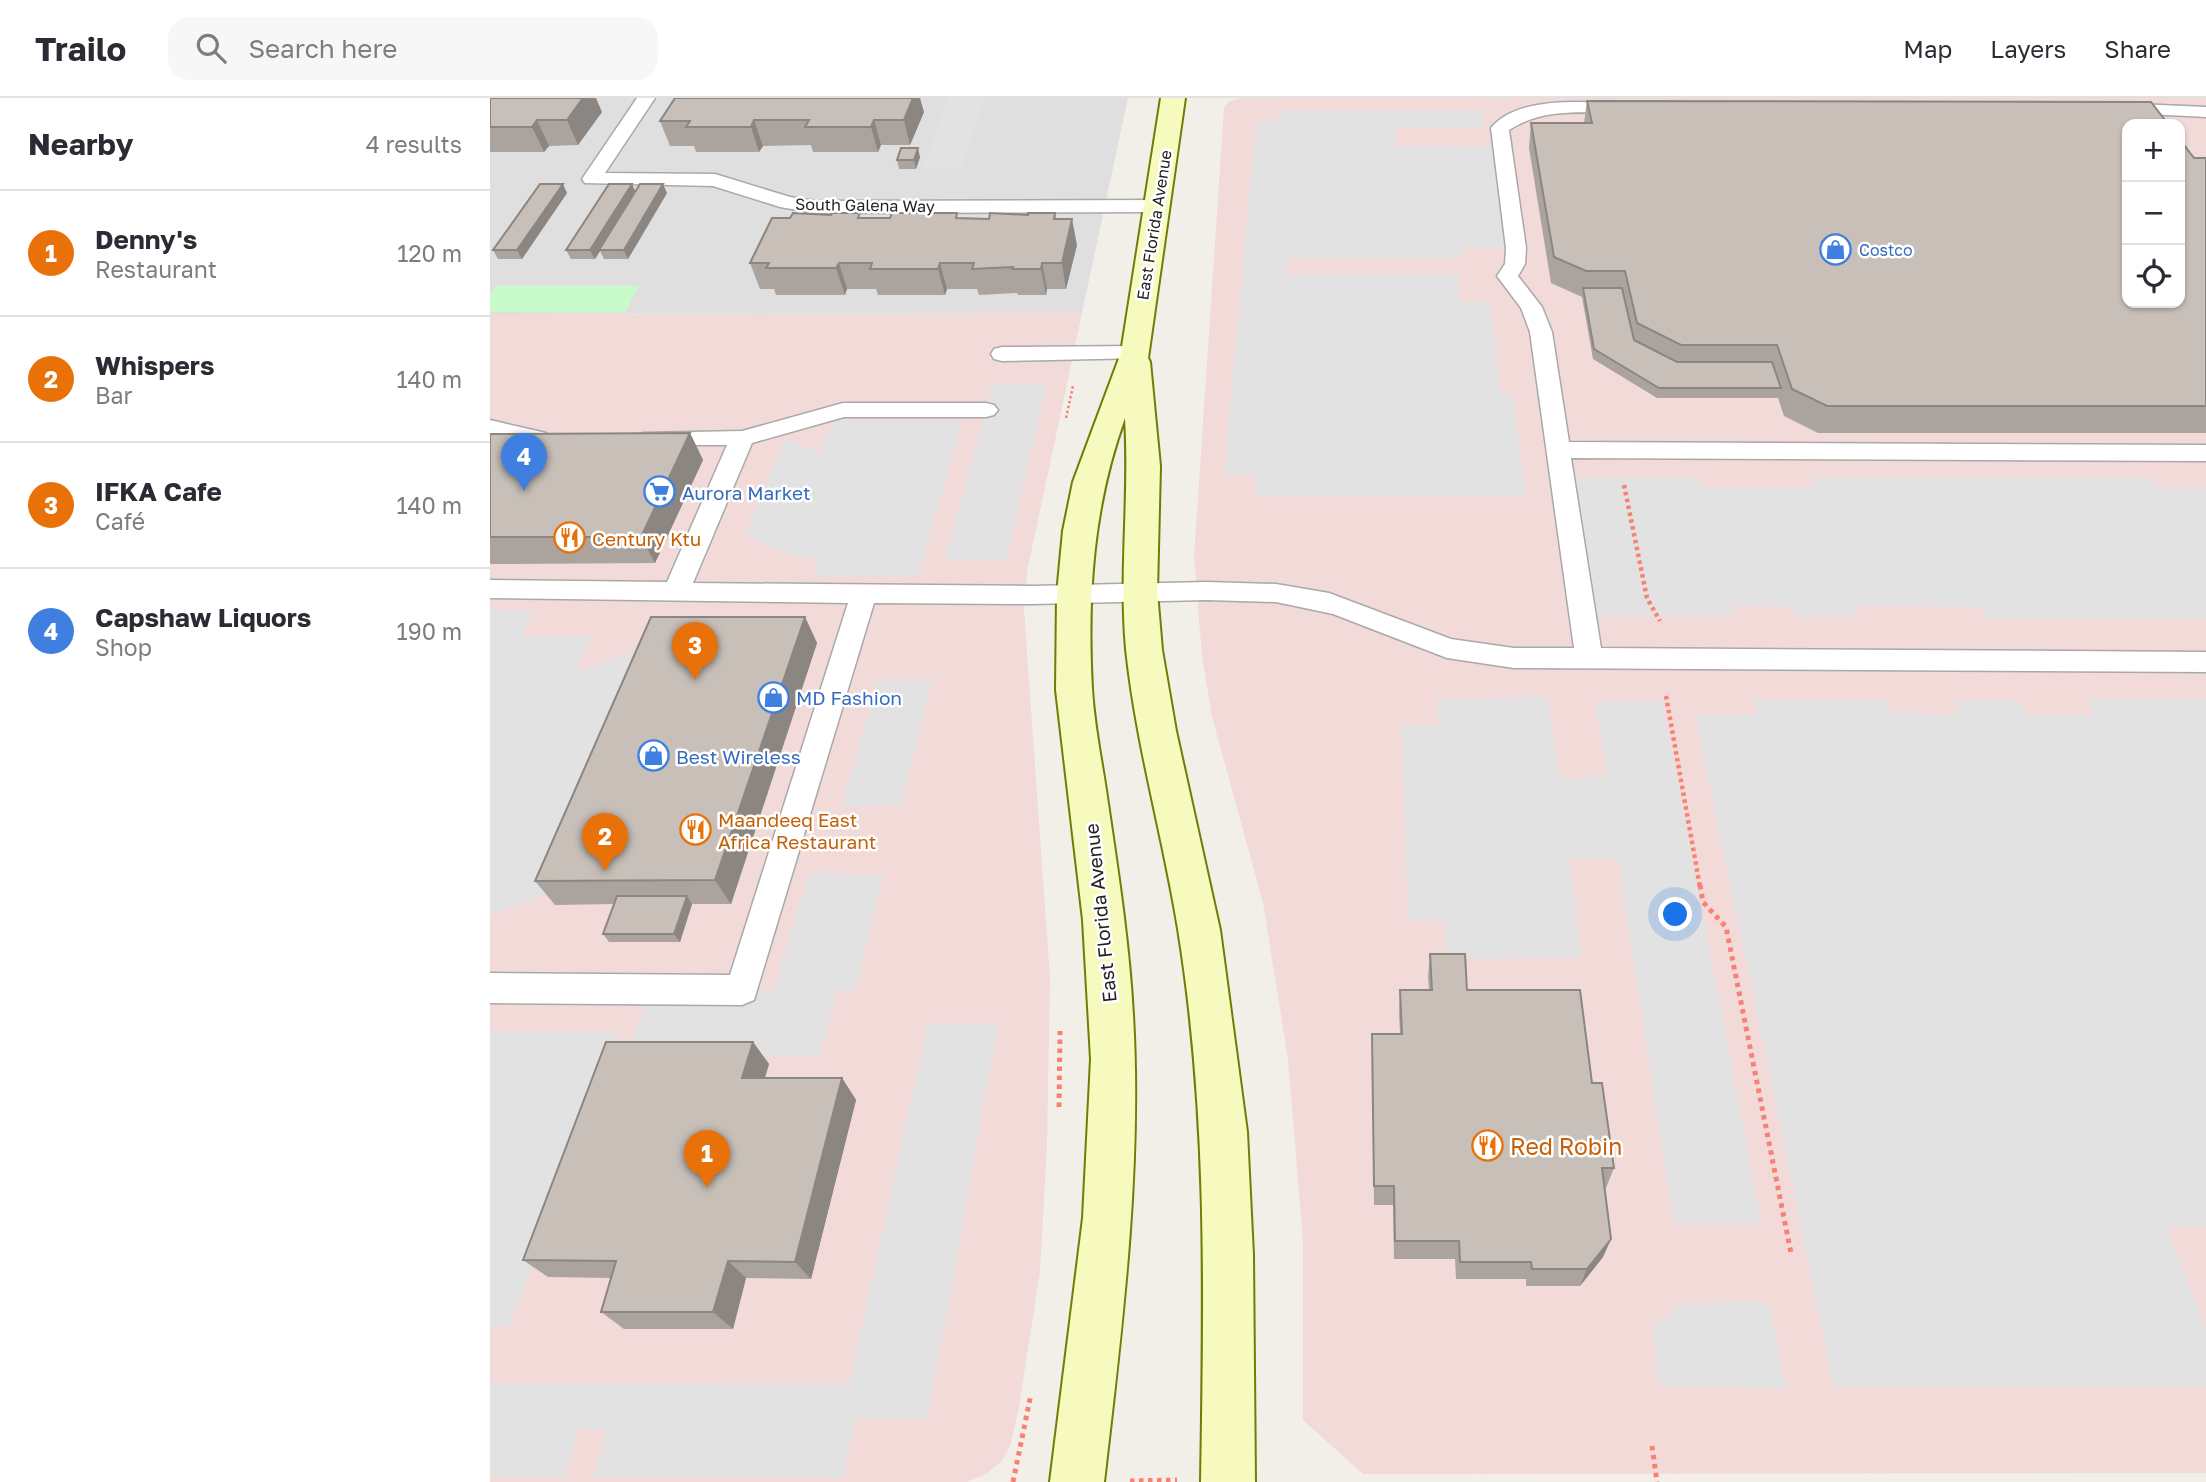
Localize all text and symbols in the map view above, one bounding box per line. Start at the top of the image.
search box [168,17,658,80]
text: Trailo [35,29,126,68]
icon: search [192,29,230,67]
text: Search here [248,33,397,64]
text: Map [1903,34,1952,63]
text: Layers [1990,34,2066,63]
text: Share [2104,34,2171,63]
map controls [2122,119,2185,308]
button: + [2122,119,2185,182]
text: Nearby [28,126,133,162]
text: 4 results [366,130,462,158]
street label: East Florida Avenue [1132,149,1176,301]
button: − [2122,182,2185,245]
street label: South Galena Way [795,194,935,216]
text: Denny's [95,224,197,255]
shop icon: Costco [1819,233,1853,267]
text: 1 [45,239,57,267]
text: 120 m [397,239,462,267]
place label: Costco [1859,240,1913,260]
button: locate [2122,245,2185,308]
text: Restaurant [95,255,217,283]
text: Whispers [95,350,214,381]
text: 2 [44,365,58,393]
text: 140 m [396,365,462,393]
text: Bar [95,381,132,409]
pin: 4 [501,433,547,491]
supermarket icon: Aurora Market [642,475,676,509]
text: IFKA Cafe [95,476,222,507]
place label: Aurora Market [682,481,811,504]
text: 3 [44,491,58,519]
text: 140 m [396,491,462,519]
text: Café [95,507,145,535]
restaurant icon: Century Ktu [552,521,586,555]
place label: Century Ktu [592,527,701,550]
text: Capshaw Liquors [95,602,311,633]
text: 4 [44,617,58,645]
text: 190 m [397,617,462,645]
pin: 3 [672,622,718,680]
text: Shop [95,633,152,661]
shop icon: MD Fashion [756,680,790,714]
place label: MD Fashion [796,686,902,709]
shop icon: Best Wireless [636,739,670,773]
place label: Best Wireless [676,745,801,768]
place label: Maandeeq East Africa Restaurant [718,808,876,853]
pin: 2 [582,813,628,871]
restaurant icon: Maandeeq East Africa Restaurant [678,813,712,847]
street label: East Florida Avenue [1079,822,1121,1004]
your location [1658,897,1692,931]
restaurant icon: Red Robin [1470,1129,1504,1163]
pin: 1 [684,1130,730,1188]
place label: Red Robin [1510,1132,1622,1160]

